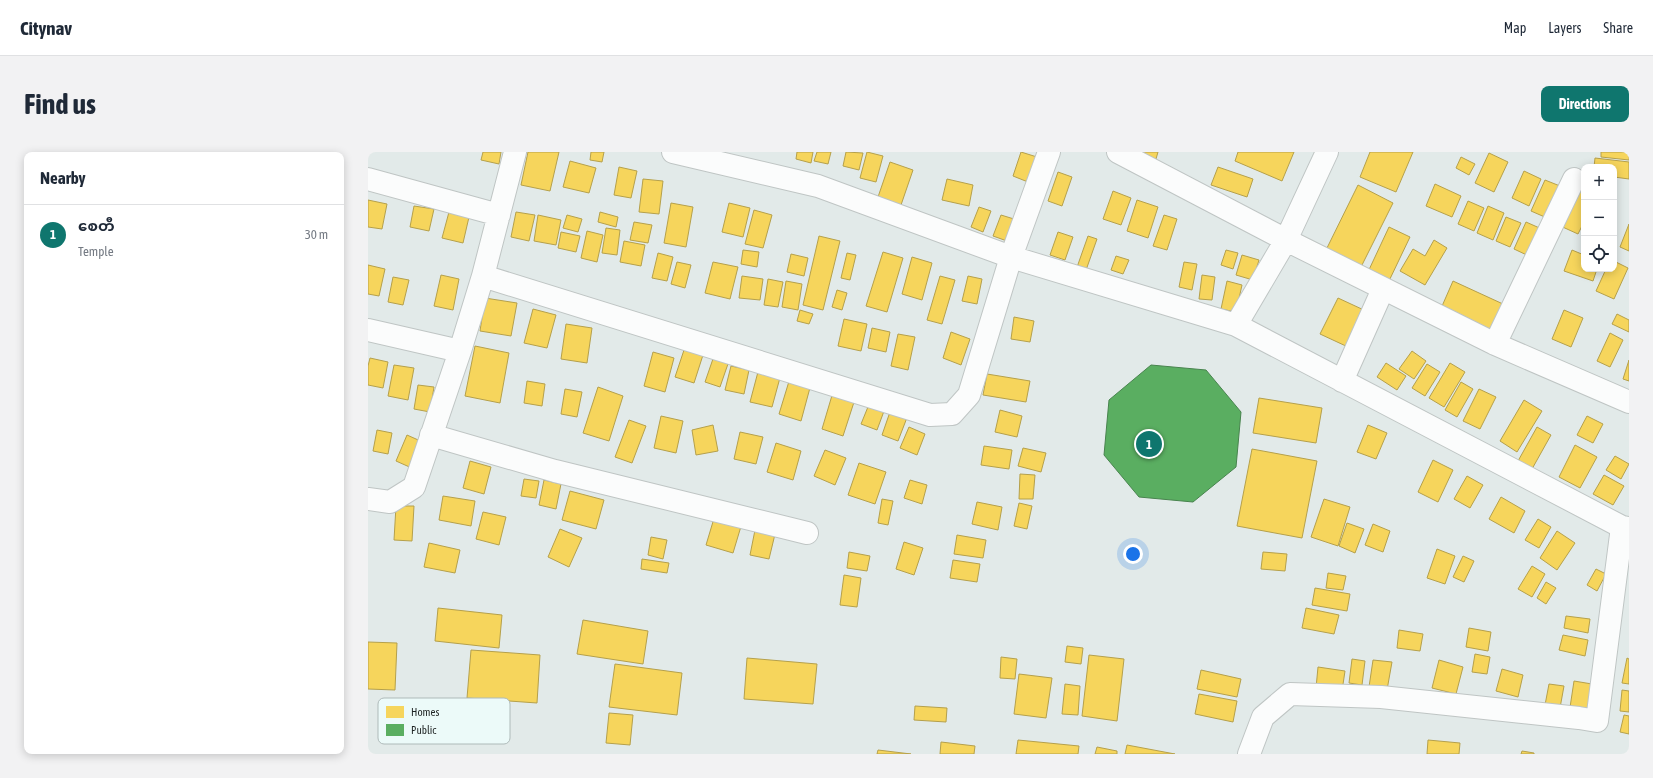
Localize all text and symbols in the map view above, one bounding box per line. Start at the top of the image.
text: Citynav [20,17,72,39]
text: Map [1504,20,1526,36]
text: Layers [1548,20,1581,36]
text: Share [1603,20,1633,36]
button: Directions [1541,86,1629,122]
text: Find us [24,88,96,120]
map controls [1581,164,1617,272]
button: + [1581,164,1617,200]
text: Nearby [40,168,86,188]
button: − [1581,200,1617,236]
text: စေတီ [78,217,115,234]
text: 1 [50,227,56,242]
text: 30 m [305,227,328,242]
button: locate [1581,236,1617,272]
text: Temple [78,244,114,259]
pin: 1 [1136,429,1162,459]
your location [1123,544,1143,564]
legend [378,698,510,744]
text: Homes [411,706,439,718]
text: Public [411,724,437,736]

